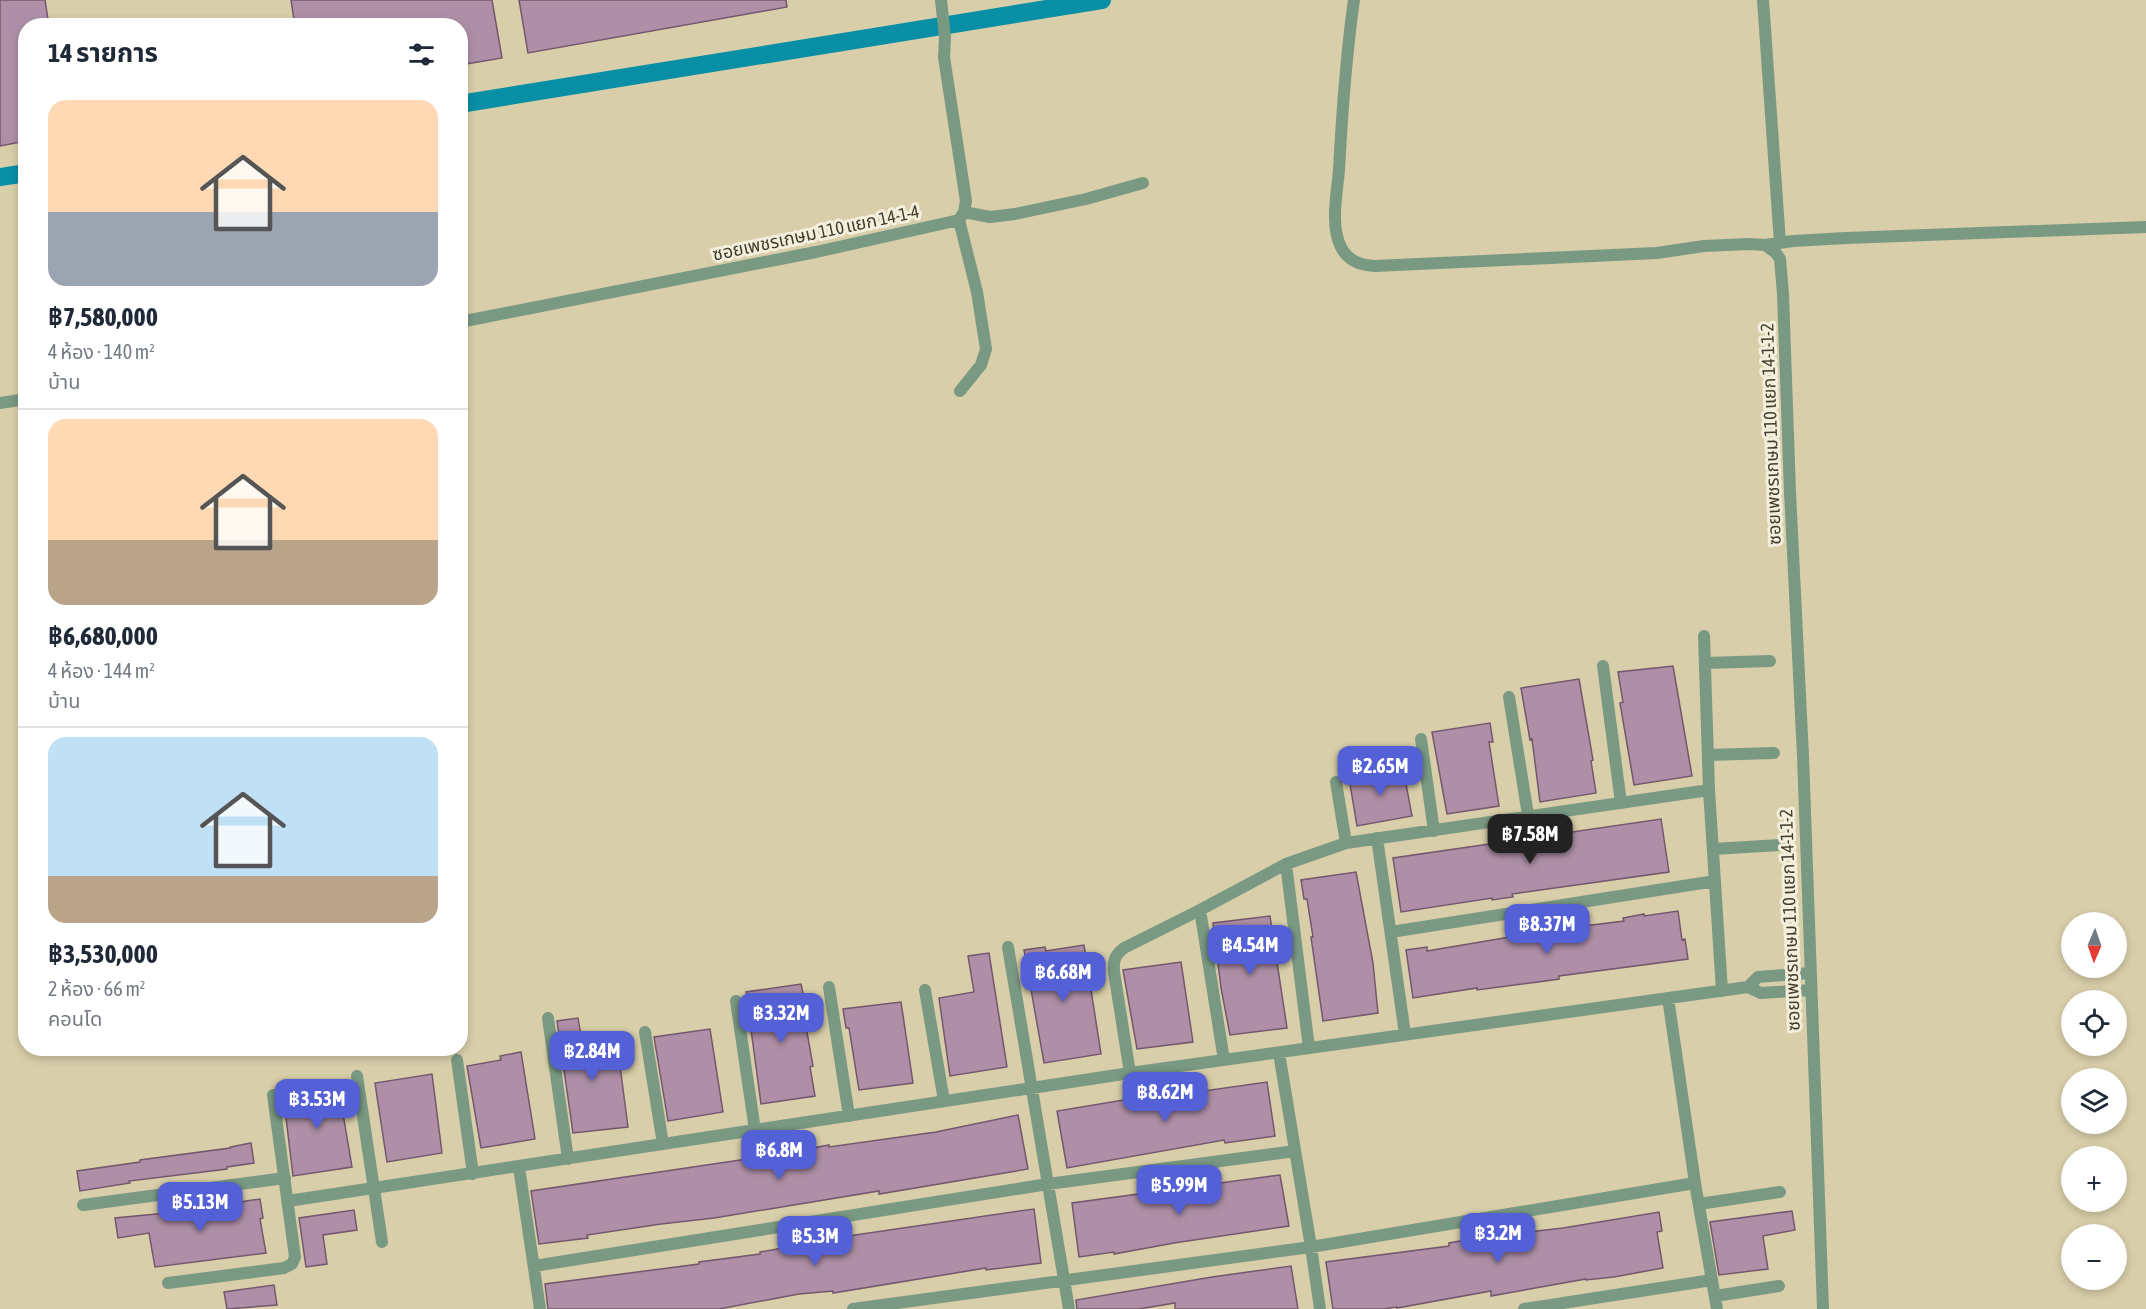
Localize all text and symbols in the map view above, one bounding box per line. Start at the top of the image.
text: 14 รายการ [48,38,158,68]
icon: filters [405,38,438,71]
icon: home [189,139,297,247]
street label: ซอยเพชรเกษม 110 แยก 14-1-4 [711,200,921,265]
text: ฿7,580,000 [48,302,158,332]
street label: ซอยเพชรเกษม 110 แยก 14-1-1-2 [1756,323,1785,545]
text: 4 ห้อง · 140 m² [48,340,155,363]
text: บ้าน [48,370,80,393]
icon: home [189,458,297,566]
text: ฿6,680,000 [48,621,158,651]
text: 4 ห้อง · 144 m² [48,659,155,682]
text: บ้าน [48,689,80,712]
pin: ฿2.65M [1331,746,1429,797]
text: ฿2.65M [1352,754,1408,777]
icon: home [189,776,297,884]
street label: ซอยเพชรเกษม 110 แยก 14-1-1-2 [1775,809,1804,1031]
pin: ฿7.58M [1481,814,1579,865]
text: ฿7.58M [1502,822,1558,845]
pin: ฿8.37M [1498,904,1596,955]
text: ฿8.37M [1519,912,1575,935]
north arrow [2061,912,2127,978]
map controls [2061,912,2127,1290]
pin: ฿4.54M [1201,925,1299,976]
text: ฿4.54M [1222,933,1278,956]
text: ฿3,530,000 [48,939,158,969]
pin: ฿6.68M [1014,952,1112,1003]
text: ฿6.68M [1035,960,1091,983]
text: 2 ห้อง · 66 m² [48,977,145,1000]
button: locate [2061,990,2127,1056]
pin: ฿3.32M [732,993,830,1044]
text: ฿3.32M [753,1001,809,1024]
text: คอนโด [48,1007,102,1030]
pin: ฿2.84M [543,1031,641,1082]
text: ฿2.84M [564,1039,620,1062]
button: layers [2061,1068,2127,1134]
pin: ฿8.62M [1116,1072,1214,1123]
pin: ฿3.53M [268,1079,366,1130]
text: ฿8.62M [1137,1080,1193,1103]
text: ฿3.53M [289,1087,345,1110]
pin: ฿6.8M [737,1130,821,1181]
text: ฿6.8M [755,1138,803,1161]
button: + [2061,1146,2127,1212]
pin: ฿5.99M [1130,1165,1228,1216]
text: ฿5.99M [1151,1173,1207,1196]
pin: ฿5.13M [151,1182,249,1233]
text: ฿5.13M [172,1190,228,1213]
pin: ฿3.2M [1456,1213,1540,1264]
pin: ฿5.3M [773,1216,857,1267]
text: ฿3.2M [1474,1221,1522,1244]
text: ฿5.3M [791,1224,839,1247]
button: − [2061,1224,2127,1290]

